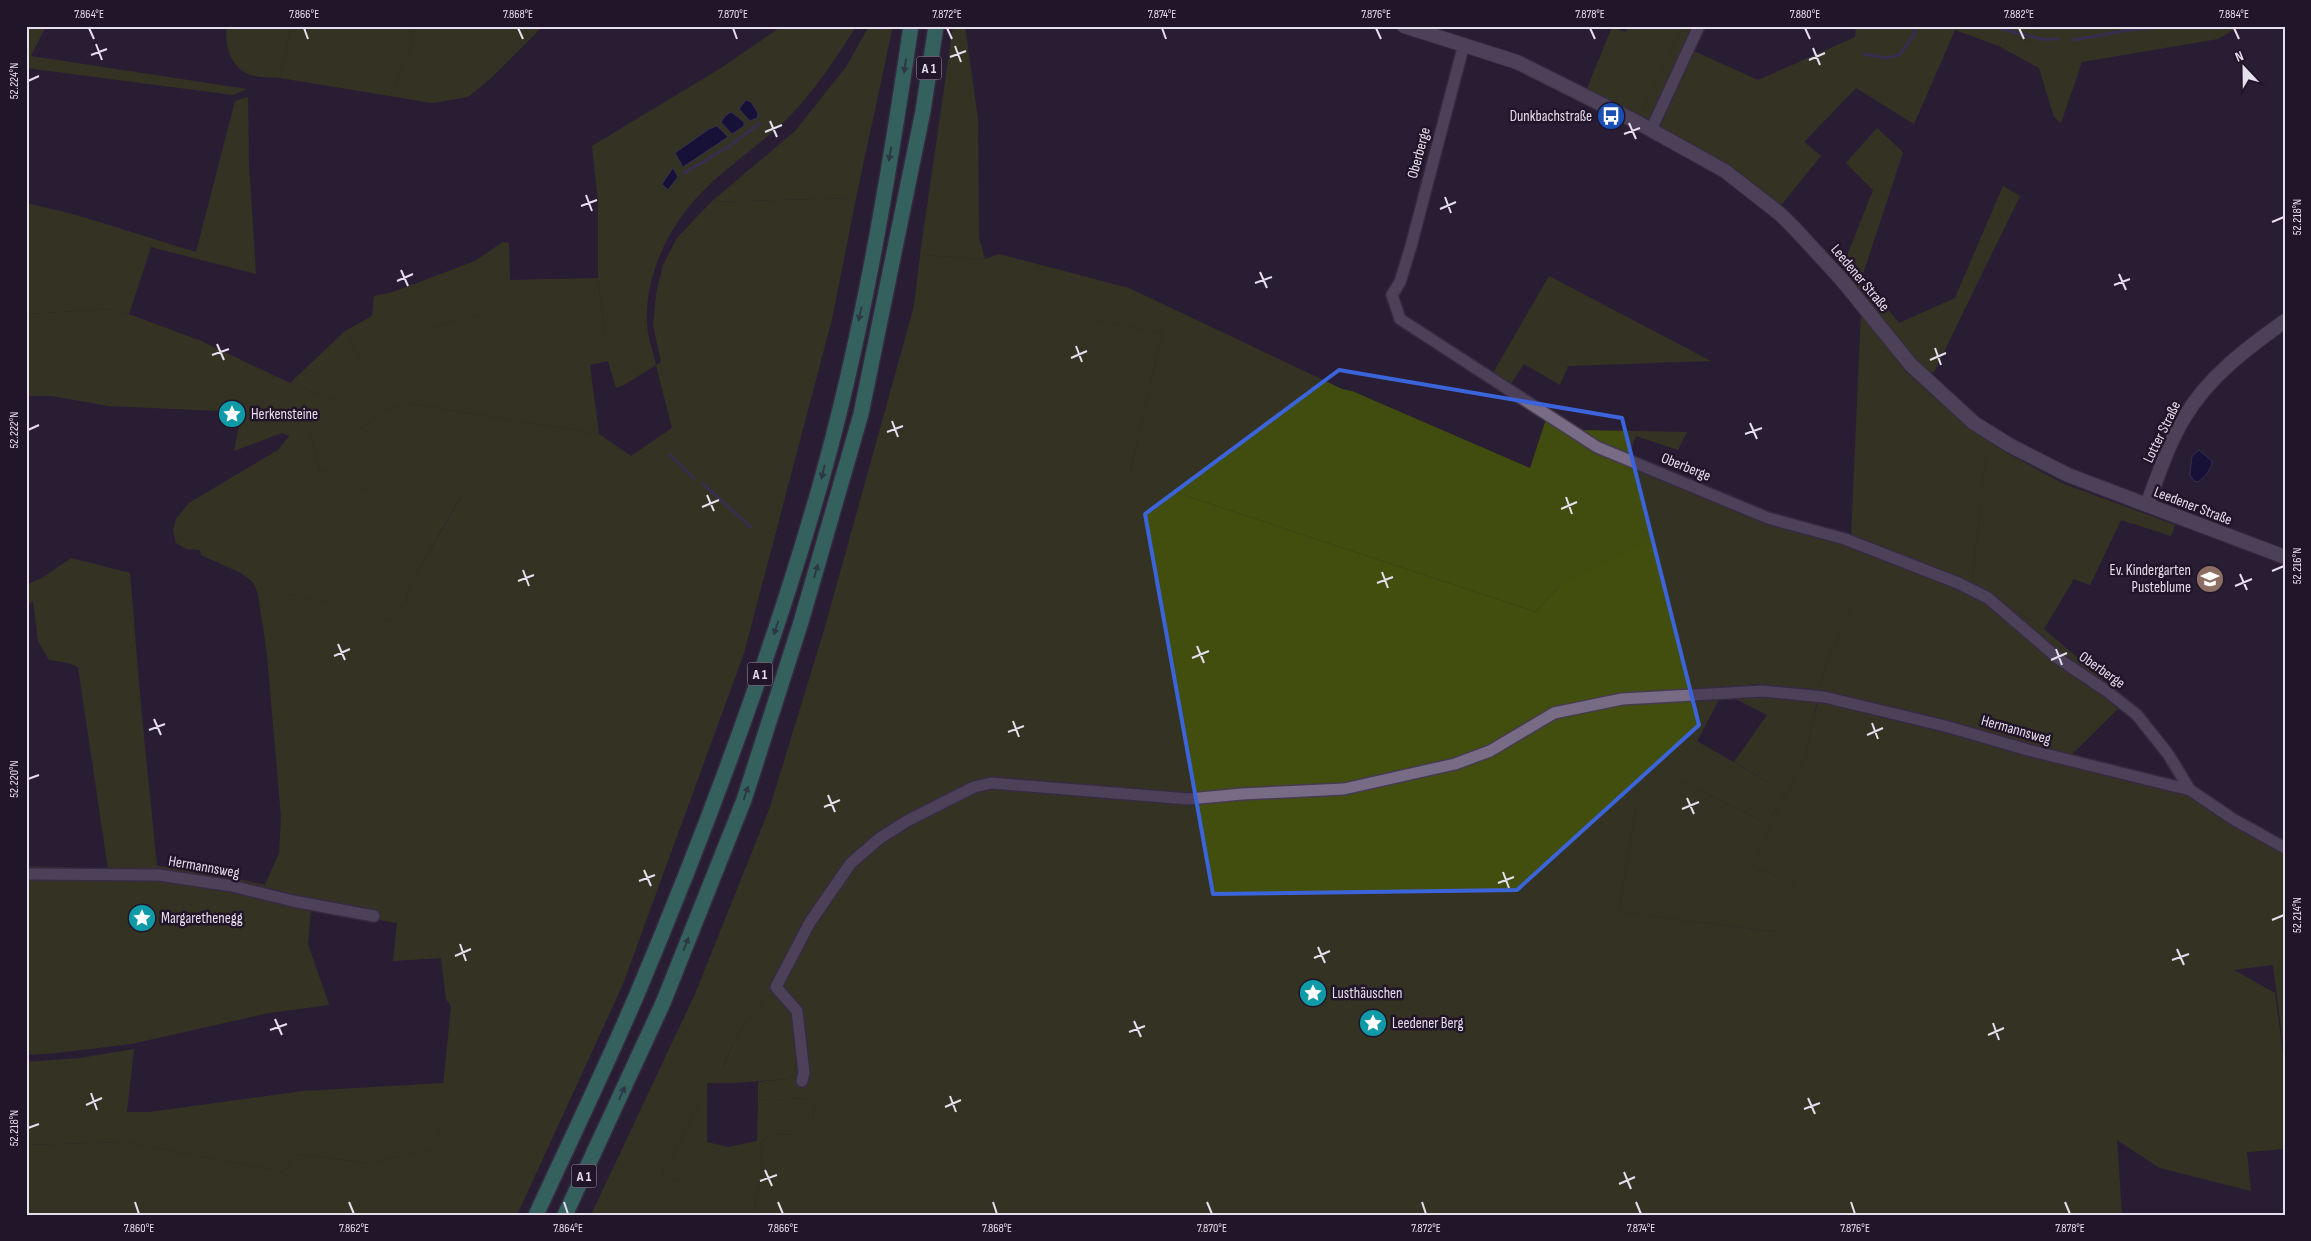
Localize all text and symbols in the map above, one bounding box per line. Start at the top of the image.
text: 7.864°E [74,7,104,22]
text: 7.866°E [289,7,319,22]
text: 7.868°E [503,7,533,22]
text: 7.870°E [718,7,748,22]
text: 7.872°E [932,7,962,22]
text: 7.874°E [1148,7,1176,22]
text: 7.876°E [1361,7,1391,22]
text: 7.878°E [1575,7,1605,22]
text: 7.880°E [1790,7,1820,22]
text: 7.882°E [2004,7,2034,22]
text: 7.884°E [2219,7,2249,22]
north arrow [2218,42,2268,92]
text: N [2233,47,2246,66]
road number: A 1 [916,56,942,80]
one-way arrow [900,59,908,75]
text: 52.224°N [7,63,22,99]
bus stop icon: Dunkbachstraße [1596,101,1626,131]
place label: Dunkbachstraße [1510,107,1592,126]
street label: Oberberge [1403,125,1435,181]
one-way arrow [886,147,894,163]
text: 52.218°N [2290,199,2305,235]
street label: Leedener Straße [1826,240,1894,316]
one-way arrow [856,307,864,322]
street label: Lotter Straße [2139,398,2185,466]
place icon: Herkensteine [217,399,247,429]
place label: Herkensteine [251,405,318,424]
text: 52.222°N [7,412,22,448]
street label: Oberberge [1658,448,1714,486]
one-way arrow [819,465,827,480]
street label: Leedener Straße [2151,482,2235,530]
text: 52.216°N [2290,548,2305,584]
place label: Ev. Kindergarten Pusteblume [2110,561,2191,597]
one-way arrow [813,564,821,579]
school or university icon: Ev. Kindergarten Pusteblume [2195,564,2225,594]
one-way arrow [771,620,779,635]
street label: Oberberge [2075,647,2129,693]
road number: A 1 [748,662,772,686]
street label: Hermannsweg [1979,711,2053,749]
text: 52.220°N [7,760,22,798]
one-way arrow [743,785,751,800]
street label: Hermannsweg [167,851,241,883]
text: 52.214°N [2290,897,2305,933]
place icon: Margarethenegg [127,903,157,933]
place label: Margarethenegg [161,909,243,928]
one-way arrow [683,937,691,951]
place icon: Lusthäuschen [1298,978,1328,1008]
place label: Lusthäuschen [1332,984,1403,1003]
place icon: Leedener Berg [1358,1008,1388,1038]
place label: Leedener Berg [1392,1014,1463,1033]
one-way arrow [619,1086,627,1100]
text: 52.218°N [7,1110,22,1146]
road number: A 1 [572,1164,596,1188]
text: 7.860°E [124,1221,154,1236]
text: 7.862°E [339,1221,369,1236]
text: 7.864°E [553,1221,583,1236]
text: 7.866°E [768,1221,798,1236]
text: 7.868°E [982,1221,1012,1236]
text: 7.870°E [1197,1221,1227,1236]
text: 7.872°E [1411,1221,1441,1236]
text: 7.874°E [1627,1221,1655,1236]
text: 7.876°E [1840,1221,1870,1236]
text: 7.878°E [2055,1221,2085,1236]

